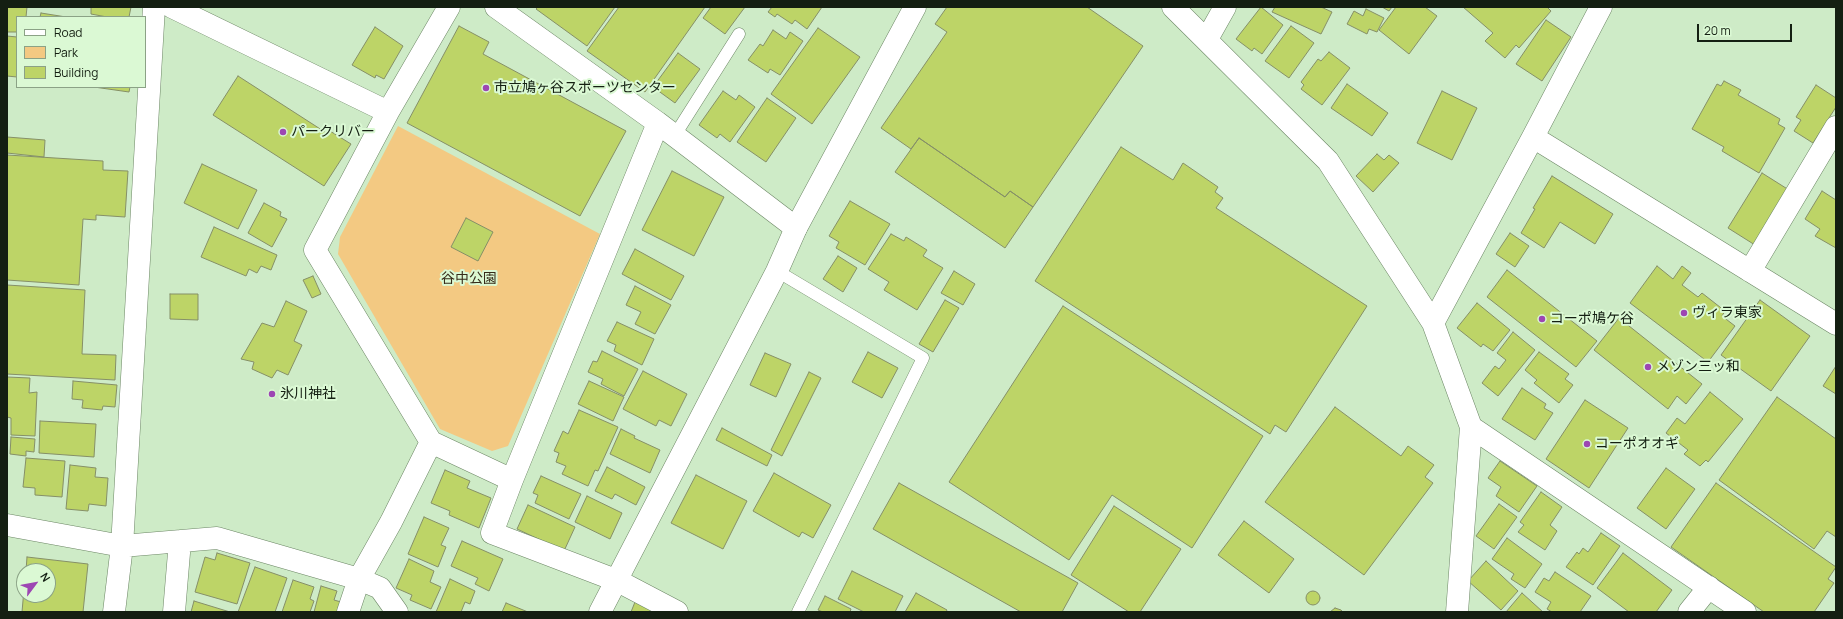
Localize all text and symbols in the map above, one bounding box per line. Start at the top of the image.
legend [16,16,146,88]
scale bar [1699,16,1794,42]
text: 20 m [1704,22,1731,39]
text: Road [54,24,82,41]
text: Park [54,44,78,61]
text: Building [54,64,98,81]
place label: 市立鳩ヶ谷スポーツセンター [494,80,676,96]
marker: 市立鳩ヶ谷スポーツセンター [481,83,491,93]
place label: パークリバー [291,124,375,140]
marker: パークリバー [278,127,288,137]
park label: 谷中公園 [441,271,497,287]
place label: ヴィラ東家 [1692,305,1762,321]
marker: ヴィラ東家 [1679,308,1689,318]
place label: コーポ鳩ケ谷 [1550,311,1634,327]
marker: コーポ鳩ケ谷 [1537,314,1547,324]
place label: メゾン三ッ和 [1656,359,1740,375]
marker: メゾン三ッ和 [1643,362,1653,372]
place label: 氷川神社 [280,386,336,402]
marker: 氷川神社 [267,389,277,399]
place label: コーポオオギ [1595,436,1679,452]
marker: コーポオオギ [1582,439,1592,449]
north arrow [16,563,56,603]
text: N [37,570,54,584]

